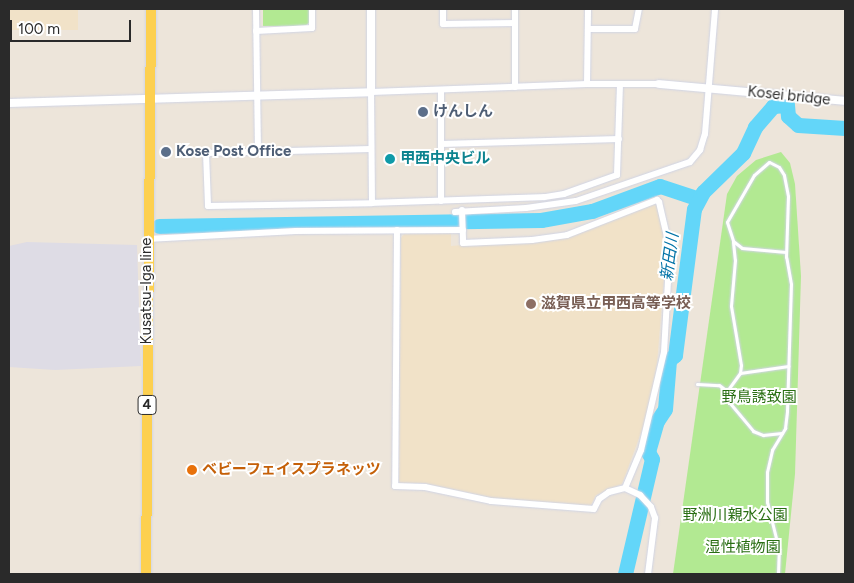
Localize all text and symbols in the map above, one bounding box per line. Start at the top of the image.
scale bar [12,10,134,42]
text: 100 m [18,20,60,38]
street label: Kosei bridge [747,83,831,109]
place label: けんしん [433,103,493,121]
marker: けんしん [417,106,429,118]
place label: Kose Post Office [176,143,291,161]
marker: Kose Post Office [160,146,172,158]
place label: 甲西中央ビル [400,150,490,168]
marker: 甲西中央ビル [384,153,396,165]
water label: 新田川 [657,232,683,282]
street label: Kusatsu-Iga line [138,238,156,344]
place label: 滋賀県立甲西高等学校 [541,295,691,313]
marker: 滋賀県立甲西高等学校 [525,298,537,310]
park label: 野鳥誘致園 [722,389,796,407]
road number: 4 [137,394,157,416]
place label: ベビーフェイスプラネッツ [202,461,382,479]
marker: ベビーフェイスプラネッツ [186,464,198,476]
park label: 野洲川親水公園 [683,507,787,525]
park label: 湿性植物園 [706,539,780,557]

